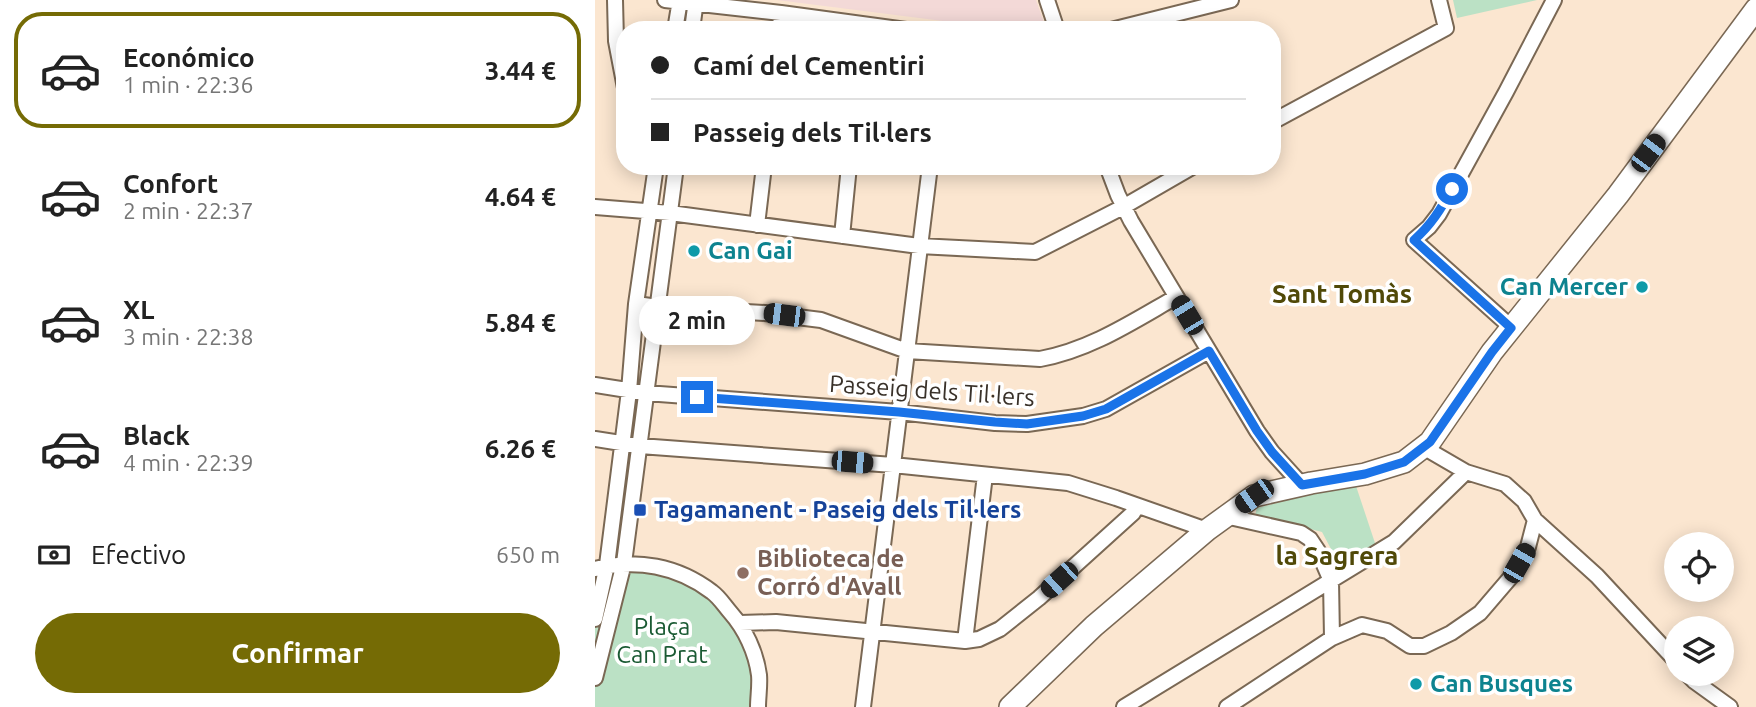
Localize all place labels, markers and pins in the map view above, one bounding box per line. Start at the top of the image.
place label: Can Gai [708,237,793,264]
marker: Can Gai [686,243,702,259]
place label: Can Mercer [1500,273,1628,300]
marker: Can Mercer [1634,279,1650,295]
place label: Tagamanent - Paseig dels Til·lers [654,496,1021,523]
marker: Tagamanent - Paseig dels Til·lers [632,502,648,518]
place label: Biblioteca de Corró d'Avall [757,545,904,600]
marker: Biblioteca de Corró d'Avall [735,565,751,581]
place label: Can Busques [1430,670,1573,697]
marker: Can Busques [1408,676,1424,692]

